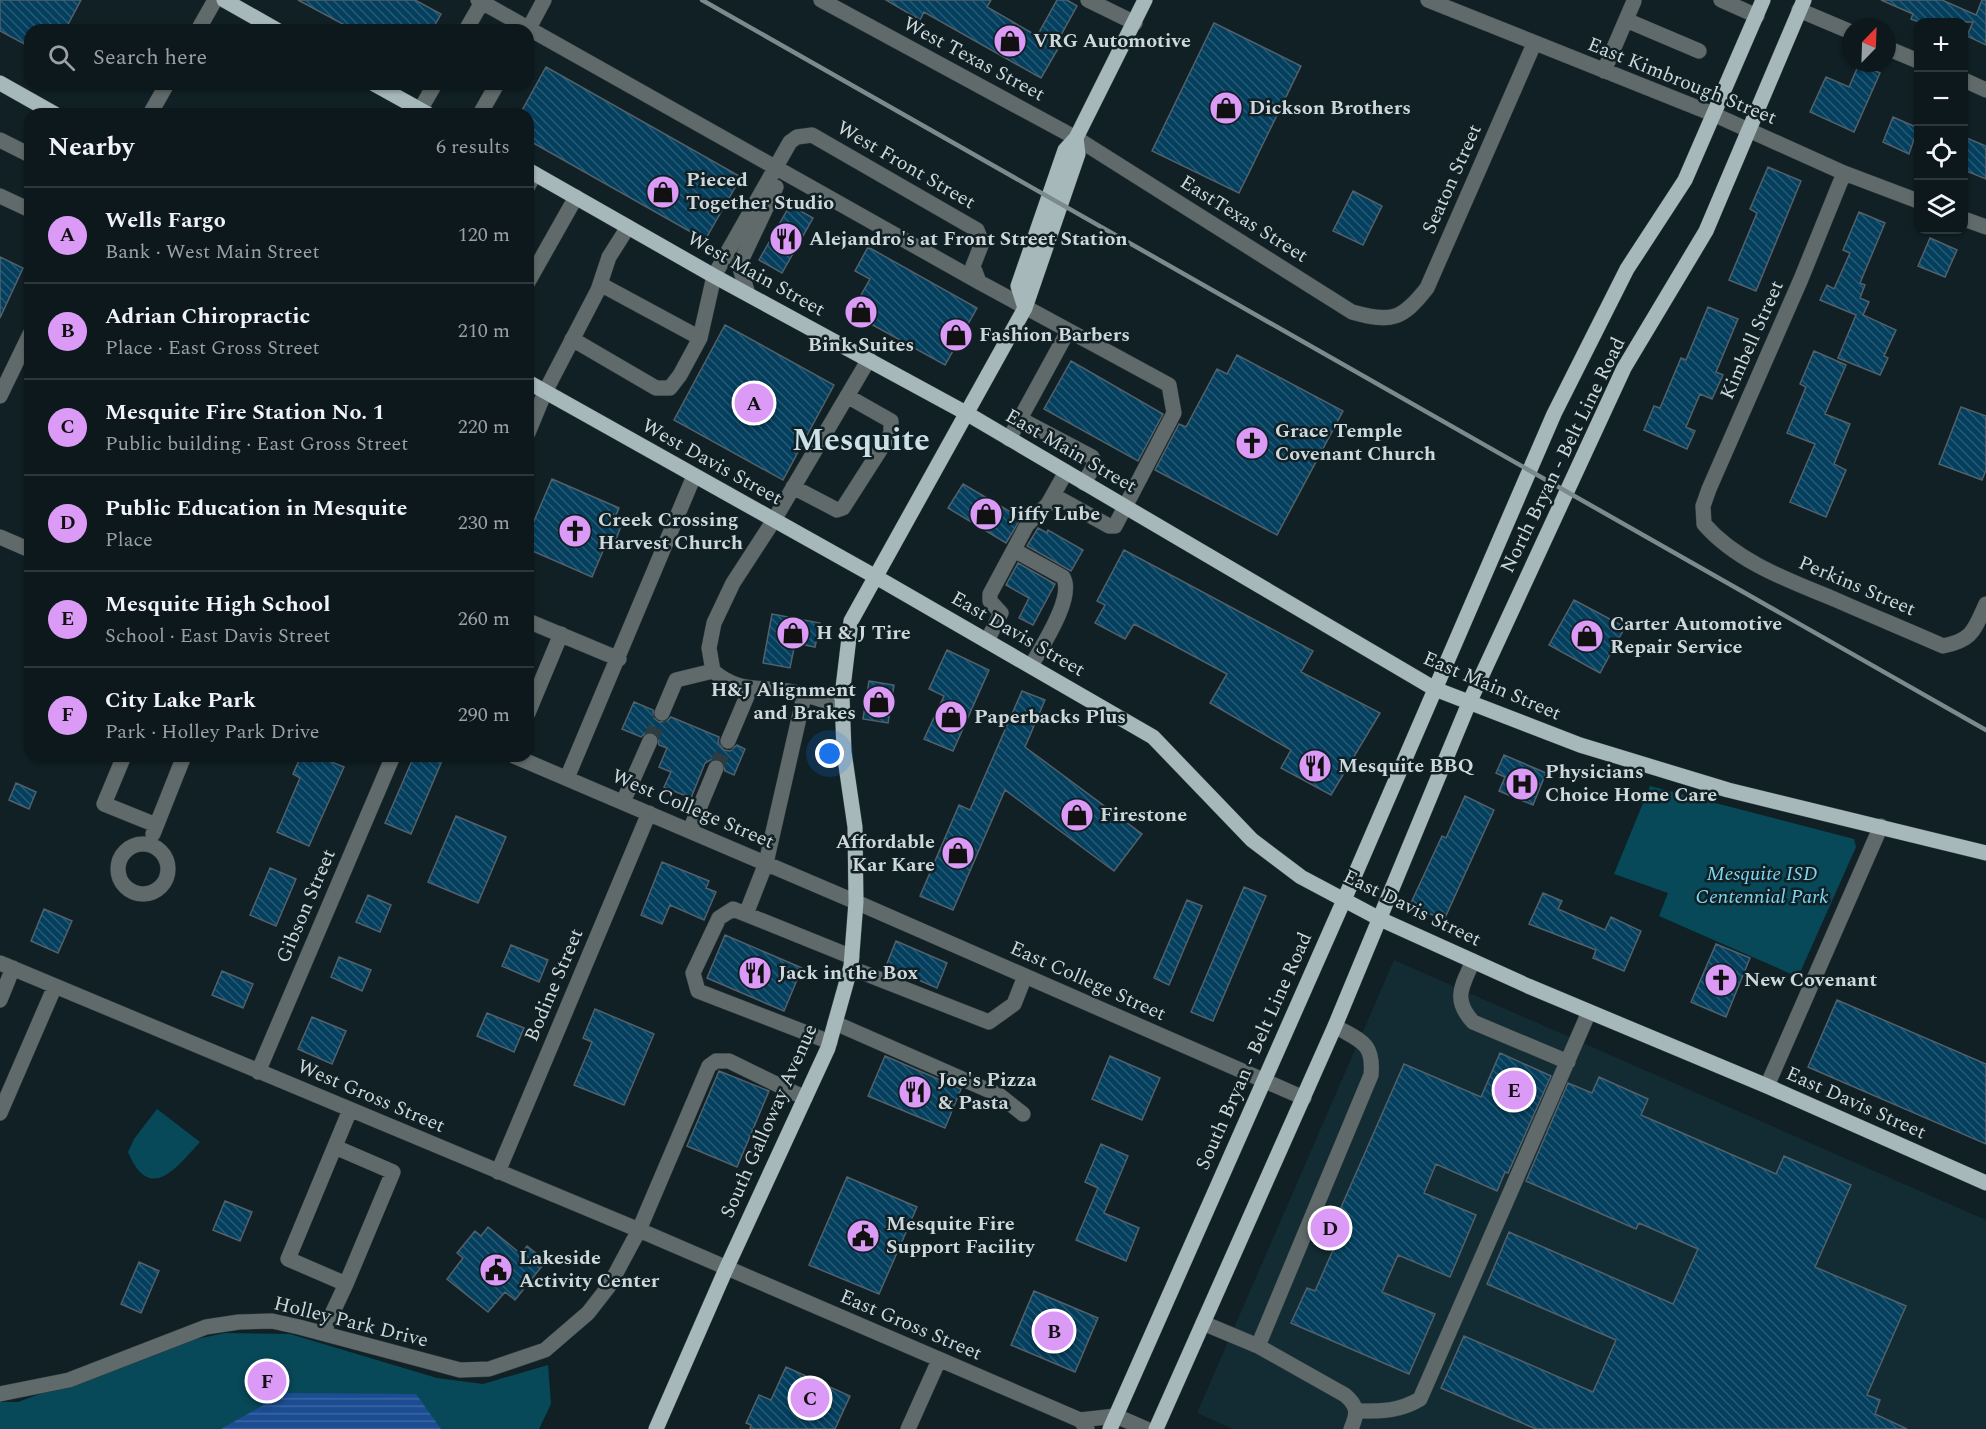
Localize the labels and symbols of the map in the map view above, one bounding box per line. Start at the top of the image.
street label: West Texas Street [898,9,1050,109]
north arrow [1842,18,1896,72]
shop icon: VRG Automotive [992,23,1028,59]
place label: VRG Automotive [1033,26,1191,56]
street label: East Kimbrough Street [1583,29,1781,133]
shop icon: Dickson Brothers [1208,90,1244,126]
place label: Dickson Brothers [1249,93,1411,123]
street label: West Front Street [831,113,981,217]
street label: Seaton Street [1414,119,1490,239]
place label: Pieced Together Studio [686,165,834,218]
street label: EastTexas Street [1174,168,1314,270]
shop icon: Pieced Together Studio [645,174,681,210]
restaurant icon: Alejandro's at Front Street Station [768,221,804,257]
street label: West Main Street [681,224,831,324]
place label: Alejandro's at Front Street Station [809,224,1128,254]
street label: Kimbell Street [1712,276,1792,404]
shop icon: Bink Suites [843,294,879,330]
shop icon: Fashion Barbers [938,317,974,353]
place label: Fashion Barbers [979,320,1130,350]
place label: Bink Suites [808,330,914,360]
street label: North Bryan - Belt Line Road [1493,332,1633,578]
pin: A [734,380,774,426]
street label: East Main Street [1000,401,1142,501]
street label: West Davis Street [636,411,788,513]
district label: Mesquite [792,416,930,465]
place label: Grace Temple Covenant Church [1275,416,1436,469]
church icon: Grace Temple Covenant Church [1234,425,1270,461]
shop icon: Jiffy Lube [968,496,1004,532]
place label: Jiffy Lube [1009,499,1100,529]
place label: Creek Crossing Harvest Church [598,505,743,558]
church icon: Creek Crossing Harvest Church [557,513,593,549]
street label: Perkins Street [1794,548,1920,624]
street label: East Davis Street [945,583,1091,685]
place label: Carter Automotive Repair Service [1610,609,1782,662]
shop icon: H & J Tire [775,615,811,651]
place label: H & J Tire [816,618,911,648]
shop icon: Carter Automotive Repair Service [1569,618,1605,654]
street label: East Main Street [1418,643,1566,729]
place label: H&J Alignment and Brakes [711,675,856,728]
shop icon: H&J Alignment and Brakes [861,684,897,720]
shop icon: Paperbacks Plus [933,699,969,735]
place label: Paperbacks Plus [974,702,1126,732]
your location [815,739,844,768]
restaurant icon: Mesquite BBQ [1297,748,1333,784]
place label: Mesquite BBQ [1338,751,1475,781]
place label: Physicians Choice Home Care [1545,757,1717,810]
street label: West College Street [607,761,779,857]
hospital icon: Physicians Choice Home Care [1504,766,1540,802]
shop icon: Firestone [1059,797,1095,833]
place label: Firestone [1100,800,1187,830]
place label: Affordable Kar Kare [836,827,935,880]
shop icon: Affordable Kar Kare [940,835,976,871]
street label: Gibson Street [268,844,344,968]
park label: Mesquite ISD Centennial Park [1696,859,1829,912]
street label: East Davis Street [1338,862,1486,954]
street label: Bodine Street [517,924,591,1046]
street label: South Bryan - Belt Line Road [1188,927,1320,1175]
street label: East College Street [1005,933,1171,1029]
restaurant icon: Jack in the Box [737,955,773,991]
place label: Jack in the Box [778,958,918,988]
church icon: New Covenant [1703,962,1739,998]
place label: New Covenant [1744,965,1877,995]
street label: South Galloway Avenue [713,1019,825,1223]
street label: West Gross Street [292,1051,450,1141]
street label: East Davis Street [1781,1059,1931,1147]
place label: Joe's Pizza & Pasta [938,1065,1038,1118]
pin: E [1494,1068,1534,1112]
restaurant icon: Joe's Pizza & Pasta [897,1074,933,1110]
pin: D [1310,1206,1350,1250]
place label: Mesquite Fire Support Facility [886,1209,1036,1262]
public building icon: Mesquite Fire Support Facility [845,1218,881,1254]
place label: Lakeside Activity Center [519,1243,660,1296]
public building icon: Lakeside Activity Center [478,1252,514,1288]
street label: East Gross Street [835,1281,987,1369]
street label: Holley Park Drive [271,1288,431,1356]
pin: B [1034,1308,1074,1354]
pin: F [248,1358,286,1404]
pin: C [790,1376,830,1420]

